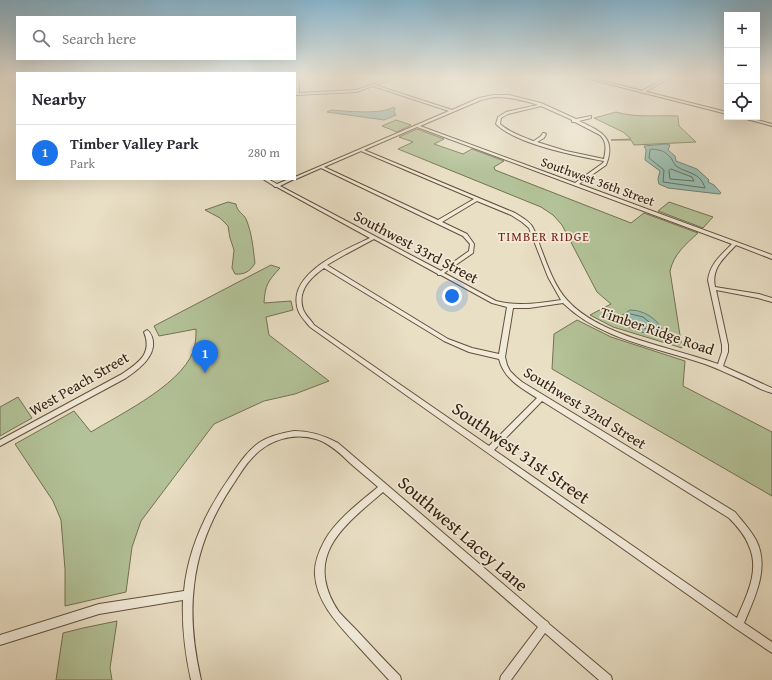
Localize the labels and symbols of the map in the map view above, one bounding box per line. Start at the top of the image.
street label: Southwest 36th Street [538,152,658,211]
street label: Southwest 33rd Street [350,205,483,289]
district label: TIMBER RIDGE [498,227,590,246]
your location [442,286,462,306]
street label: Timber Ridge Road [597,301,717,360]
pin: 1 [192,340,218,373]
street label: West Peach Street [25,346,133,421]
street label: Southwest 32nd Street [520,361,651,454]
street label: Southwest 31st Street [447,395,596,511]
street label: Southwest Lacey Lane [392,469,534,598]

